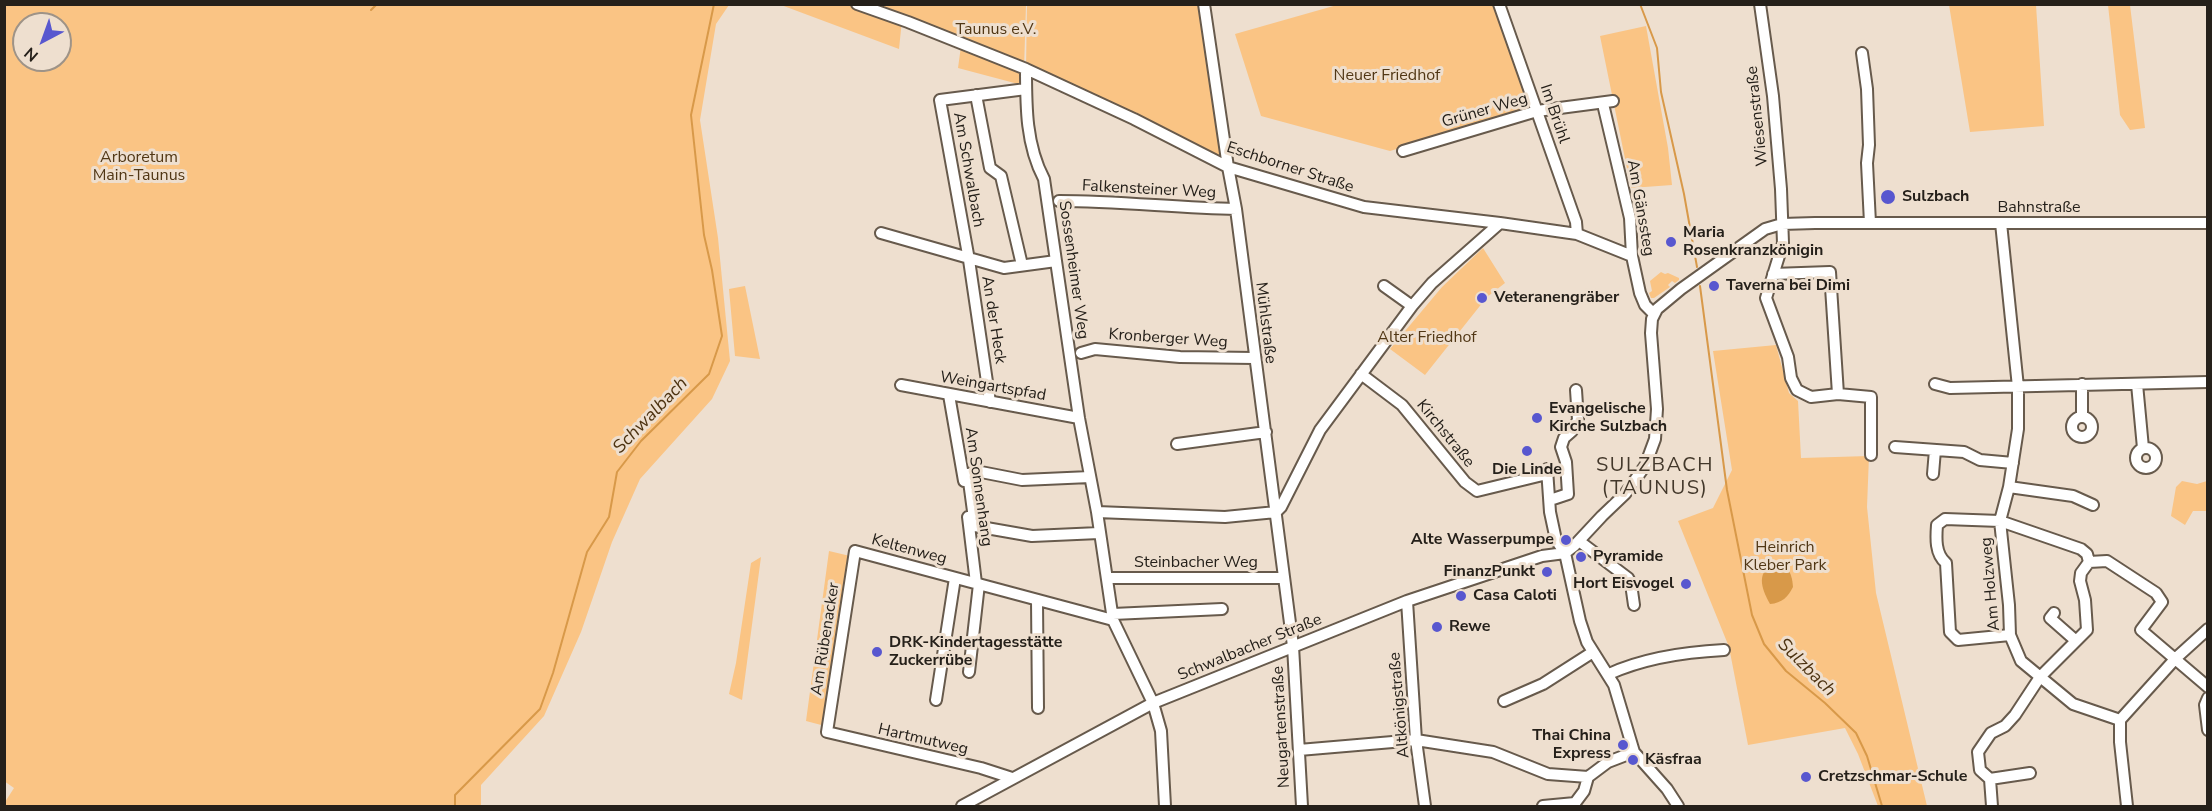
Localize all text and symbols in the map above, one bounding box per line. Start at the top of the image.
north arrow [12,12,72,72]
park label: Taunus e.V. [956,20,1036,40]
text: N [20,42,43,66]
street label: Wiesenstraße [1743,65,1773,167]
park label: Neuer Friedhof [1334,66,1440,86]
street label: Im Brühl [1535,82,1573,146]
street label: Grüner Weg [1440,90,1530,132]
street label: Am Schwalbach [948,111,988,229]
street label: Eschborner Straße [1224,138,1356,198]
park label: Arboretum Main-Taunus [93,148,185,186]
street label: Am Gänssteg [1622,158,1658,258]
street label: Falkensteiner Weg [1081,177,1217,203]
place label: Sulzbach [1902,187,1969,207]
marker: Sulzbach [1879,188,1897,206]
street label: Bahnstraße [1997,198,2081,218]
street label: Sossenheimer Weg [1054,200,1092,340]
place label: Maria Rosenkranzkönigin [1683,223,1823,261]
marker: Maria Rosenkranzkönigin [1664,235,1678,249]
street label: An der Heck [977,275,1009,365]
place label: Taverna bei Dimi [1726,276,1850,296]
marker: Taverna bei Dimi [1707,279,1721,293]
street label: Mühlstraße [1250,281,1280,365]
place label: Veteranengräber [1494,288,1619,308]
marker: Veteranengräber [1475,291,1489,305]
street label: Kronberger Weg [1108,325,1228,353]
park label: Alter Friedhof [1377,328,1477,348]
street label: Weingartspfad [938,368,1048,406]
water label: Schwalbach [609,373,693,459]
street label: Kirchstraße [1412,396,1478,472]
place label: Evangelische Kirche Sulzbach [1549,399,1667,437]
marker: Evangelische Kirche Sulzbach [1530,411,1544,425]
street label: Am Sonnenhang [960,426,996,548]
marker: Die Linde [1520,444,1534,458]
district label: SULZBACH (TAUNUS) [1596,454,1714,501]
place label: Die Linde [1492,460,1562,480]
place label: Alte Wasserpumpe [1411,530,1554,550]
street label: Keltenweg [869,531,949,569]
marker: Alte Wasserpumpe [1559,533,1573,547]
street label: Am Holzweg [1977,536,2005,632]
park label: Heinrich Kleber Park [1744,538,1826,576]
place label: Pyramide [1593,547,1663,567]
marker: Pyramide [1574,550,1588,564]
street label: Steinbacher Weg [1134,553,1258,573]
place label: FinanzPunkt [1443,562,1535,582]
marker: FinanzPunkt [1540,565,1554,579]
place label: Hort Eisvogel [1573,574,1674,594]
marker: Hort Eisvogel [1679,577,1693,591]
street label: Am Rübenacker [808,581,844,697]
place label: Casa Caloti [1473,586,1557,606]
marker: Casa Caloti [1454,589,1468,603]
street label: Schwalbacher Straße [1175,610,1325,686]
place label: Rewe [1449,617,1490,637]
marker: Rewe [1430,620,1444,634]
place label: DRK-Kindertagesstätte Zuckerrübe [889,633,1062,671]
water label: Sulzbach [1772,634,1840,702]
marker: DRK-Kindertagesstätte Zuckerrübe [870,645,884,659]
street label: Altkönigstraße [1386,651,1414,759]
street label: Neugartenstraße [1269,666,1295,788]
street label: Hartmutweg [876,720,970,760]
place label: Thai China Express [1532,726,1611,764]
marker: Thai China Express [1616,738,1630,752]
place label: Käsfraa [1645,750,1702,770]
marker: Käsfraa [1626,753,1640,767]
place label: Cretzschmar-Schule [1818,767,1967,787]
marker: Cretzschmar-Schule [1799,770,1813,784]

